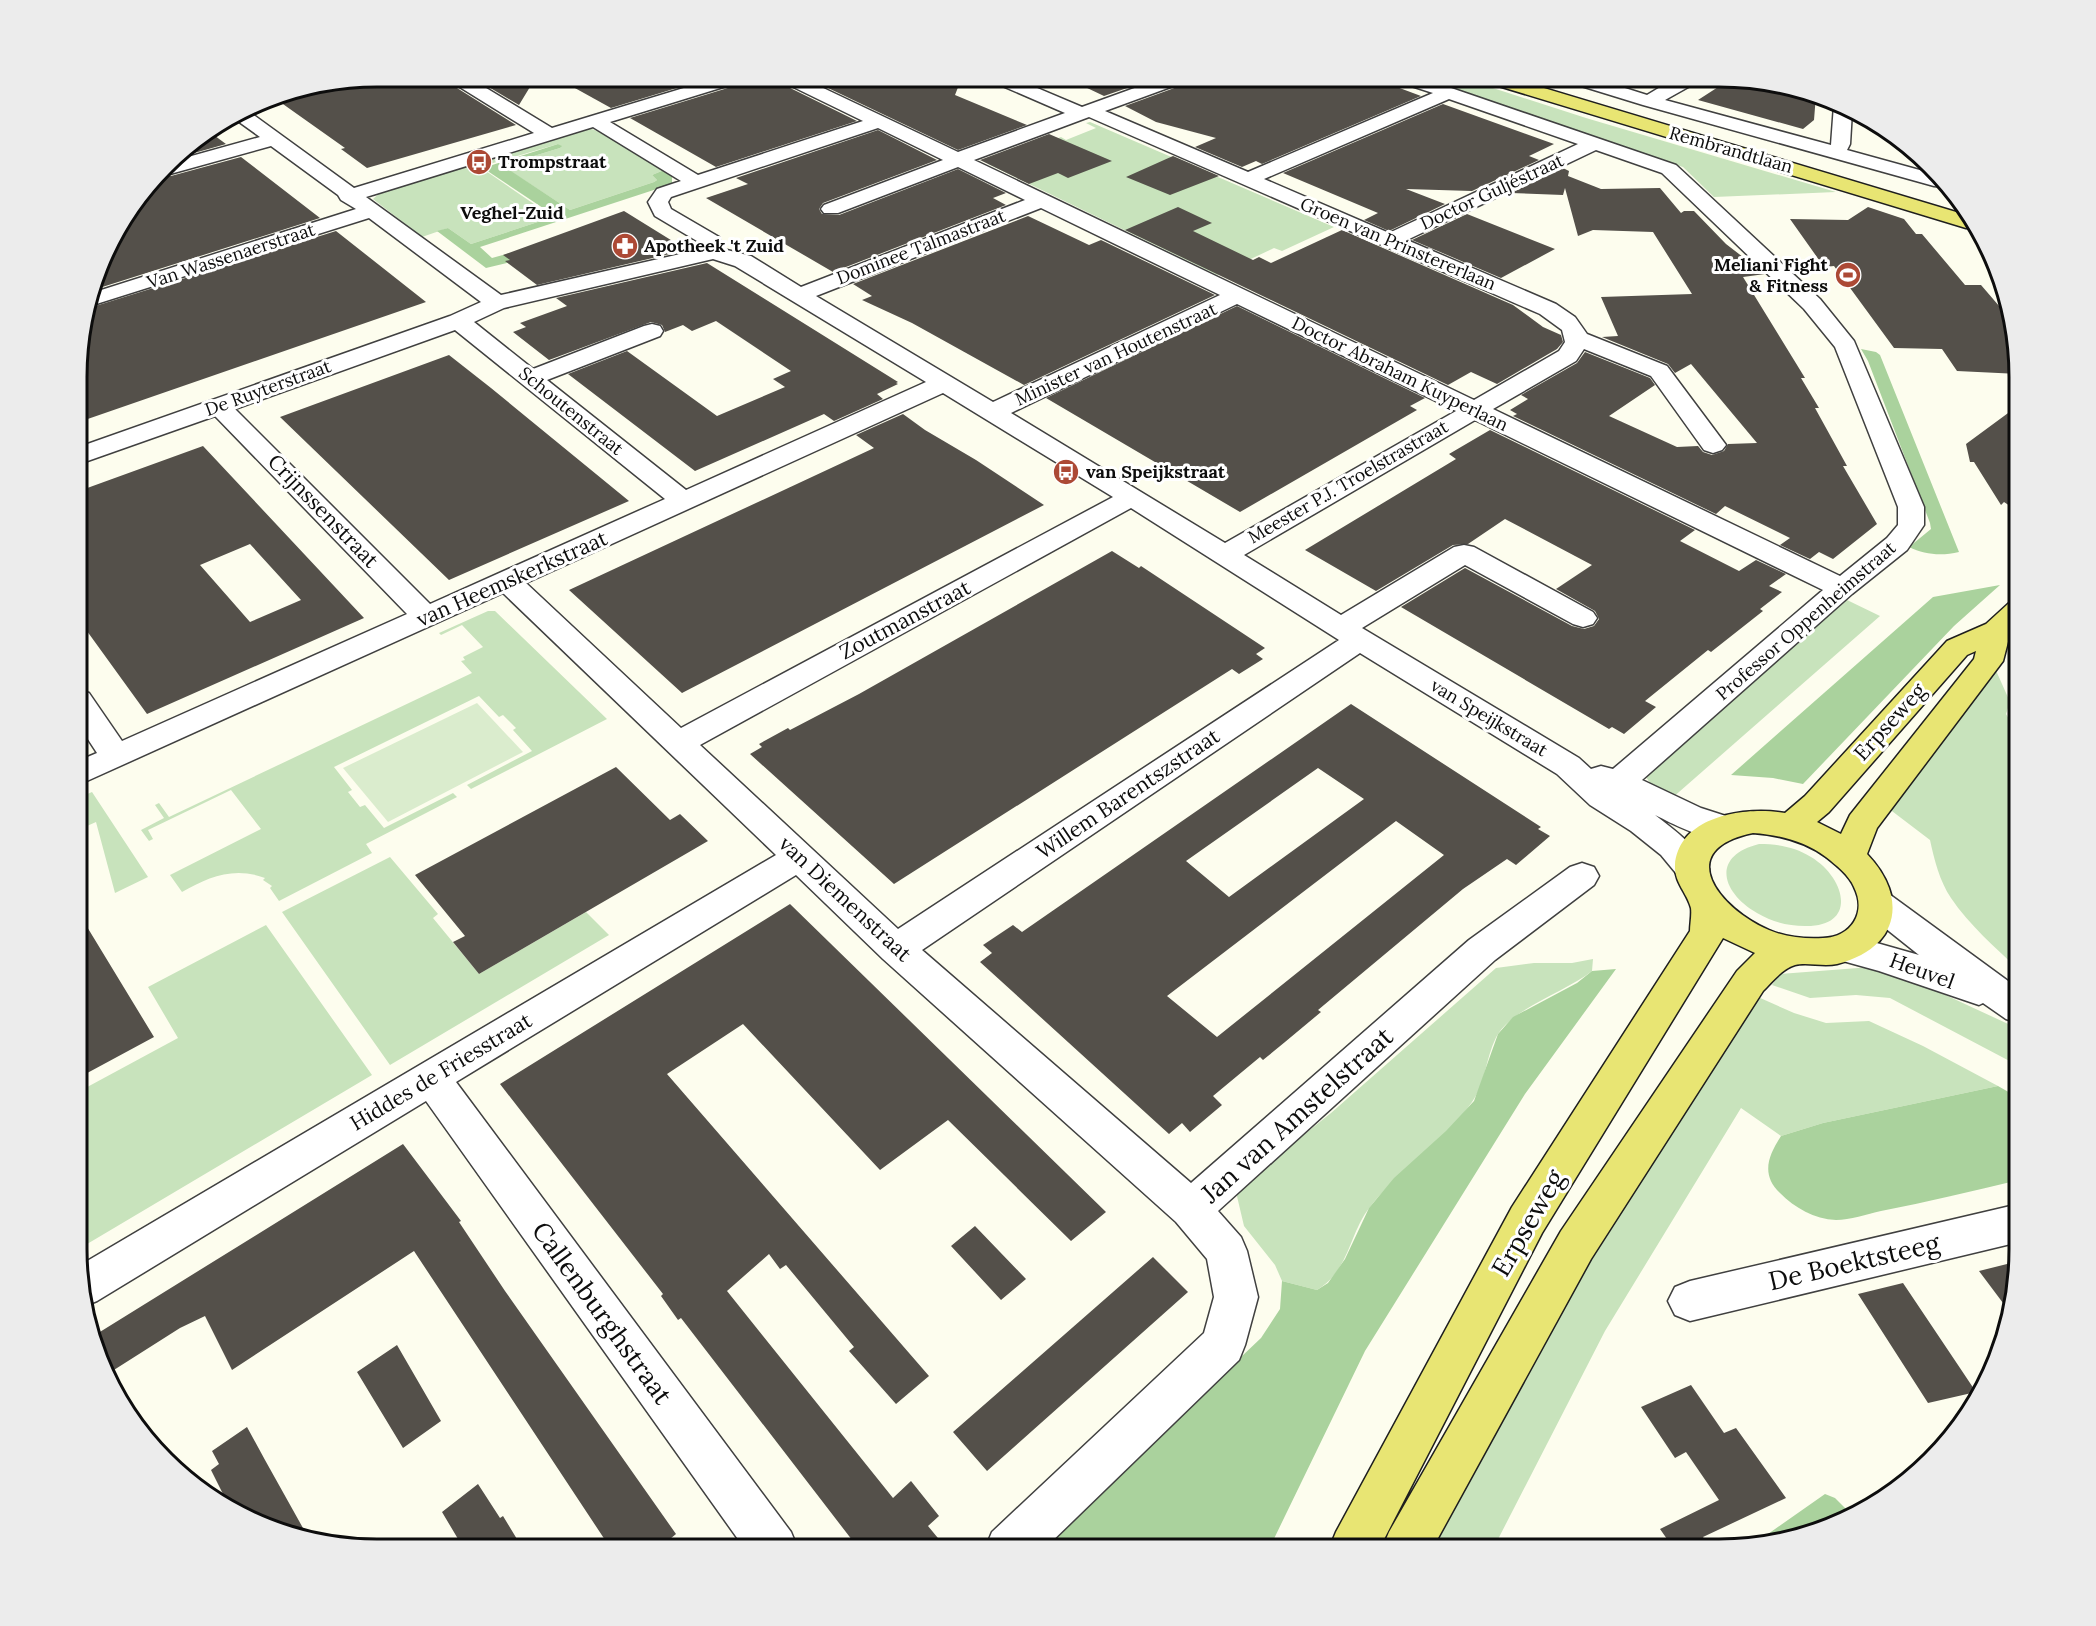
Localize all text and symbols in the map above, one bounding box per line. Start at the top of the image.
street label: Rembrandtlaan [1667,121,1796,178]
bus stop icon: Trompstraat [464,147,494,177]
street label: Doctor Guljéstraat [1416,148,1567,235]
place label: Trompstraat [498,150,607,173]
street label: Groen van Prinstererlaan [1297,192,1500,295]
district label: Veghel-Zuid [460,201,564,224]
street label: Dominee Talmastraat [833,204,1009,289]
street label: Van Wassenaerstraat [143,217,318,294]
pharmacy icon: Apotheek 't Zuid [610,231,640,261]
place label: Apotheek 't Zuid [644,234,784,257]
place label: Meliani Fight & Fitness [1714,253,1829,297]
sports icon: Meliani Fight & Fitness [1833,260,1863,290]
street label: Minister van Houtenstraat [1011,297,1220,410]
street label: Doctor Abraham Kuyperlaan [1288,311,1512,436]
street label: De Ruyterstraat [202,354,334,421]
street label: Schoutenstraat [514,361,628,460]
street label: Meester P.J. Troelstrastraat [1244,415,1452,548]
street label: Crijnssenstraat [262,448,385,574]
bus stop icon: van Speijkstraat [1051,457,1081,487]
place label: van Speijkstraat [1086,460,1226,483]
street label: van Heemskerkstraat [412,524,612,633]
street label: Professor Oppenheimstraat [1711,536,1900,705]
street label: Zoutmanstraat [835,573,976,665]
street label: van Speijkstraat [1427,674,1552,762]
street label: Erpseweg [1848,677,1932,766]
street label: Willem Barentszstraat [1031,722,1225,865]
street label: van Diemenstraat [773,830,918,968]
street label: Heuvel [1886,946,1958,995]
street label: Hiddes de Friesstraat [345,1006,537,1136]
street label: Jan van Amstelstraat [1193,1020,1399,1210]
street label: Erpseweg [1484,1163,1572,1282]
street label: Callenburghstraat [525,1215,680,1411]
street label: De Boektsteeg [1765,1226,1943,1297]

